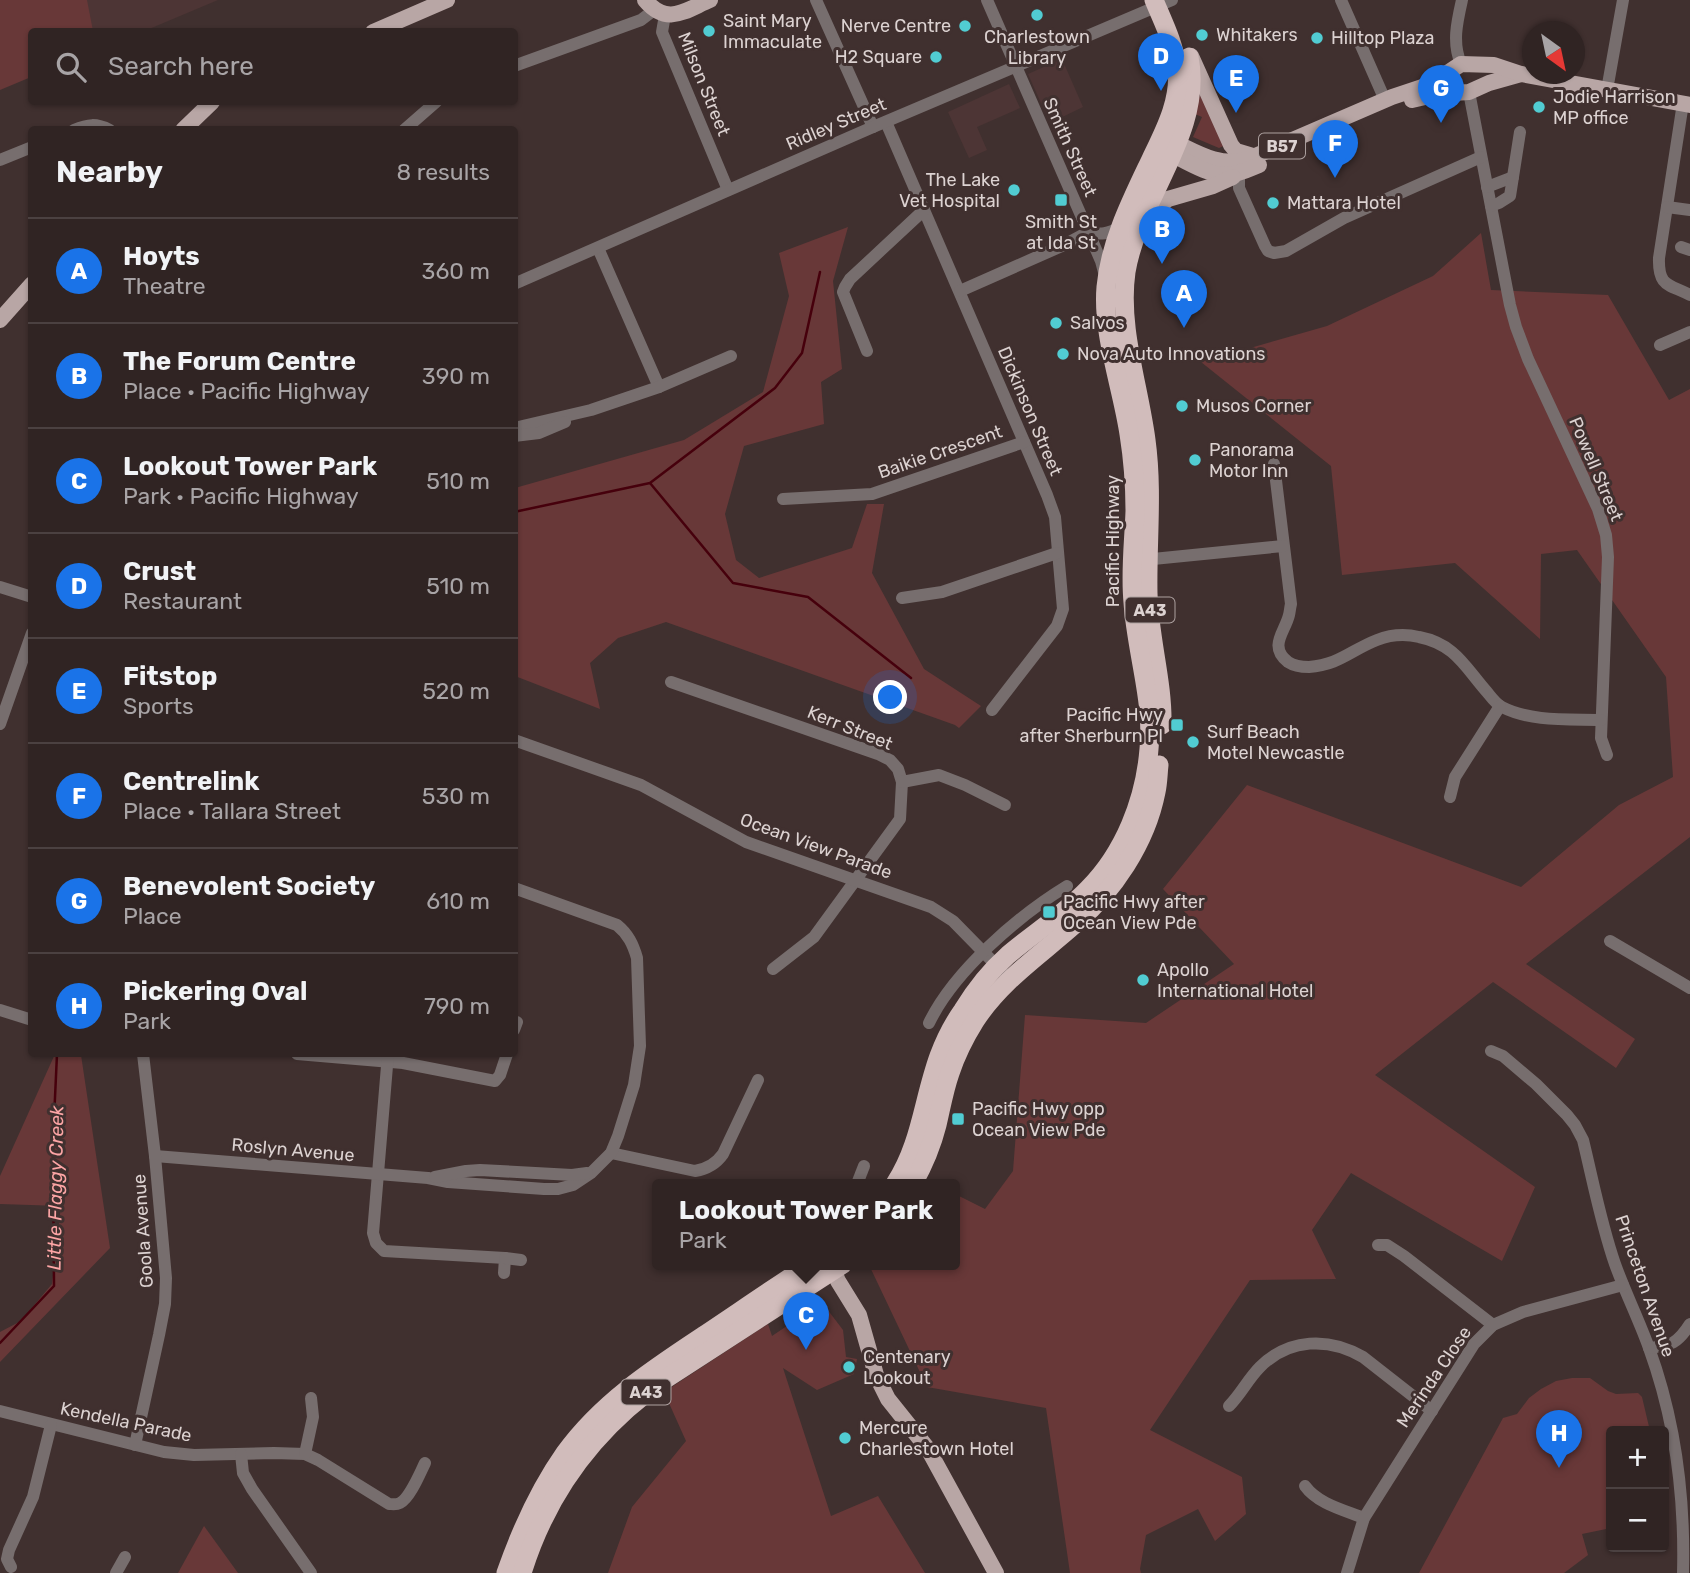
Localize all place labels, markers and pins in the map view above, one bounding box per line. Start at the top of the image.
marker: Charlestown Library [1029,7,1045,23]
place label: Saint Mary Immaculate [723,10,822,53]
place label: Nerve Centre [841,15,951,37]
marker: Nerve Centre [957,18,973,34]
marker: Saint Mary Immaculate [701,23,717,39]
place label: Whitakers [1216,24,1298,46]
place label: Charlestown Library [984,26,1090,69]
marker: Whitakers [1194,27,1210,43]
place label: Hilltop Plaza [1331,27,1434,49]
marker: Hilltop Plaza [1309,30,1325,46]
pin: D [1138,33,1184,91]
place label: H2 Square [835,46,922,68]
marker: H2 Square [928,49,944,65]
pin: E [1213,55,1259,113]
pin: G [1418,65,1464,123]
place label: Jodie Harrison MP office [1553,86,1676,129]
marker: Jodie Harrison MP office [1531,99,1547,115]
pin: F [1312,120,1358,178]
place label: The Lake Vet Hospital [899,169,1000,212]
marker: The Lake Vet Hospital [1006,182,1022,198]
marker: Smith St at Ida St [1053,192,1069,208]
place label: Mattara Hotel [1287,192,1401,214]
marker: Mattara Hotel [1265,195,1281,211]
pin: B [1139,206,1185,264]
place label: Smith St at Ida St [1025,211,1097,254]
pin: A [1161,270,1207,328]
place label: Salvos [1070,312,1125,334]
marker: Salvos [1048,315,1064,331]
place label: Nova Auto Innovations [1077,343,1266,365]
marker: Nova Auto Innovations [1055,346,1071,362]
place label: Musos Corner [1196,395,1311,417]
marker: Musos Corner [1174,398,1190,414]
place label: Panorama Motor Inn [1209,439,1294,482]
marker: Panorama Motor Inn [1187,452,1203,468]
place label: Pacific Hwy after Sherburn Pl [1020,704,1163,747]
marker: Pacific Hwy after Sherburn Pl [1169,717,1185,733]
place label: Surf Beach Motel Newcastle [1207,721,1345,764]
marker: Surf Beach Motel Newcastle [1185,734,1201,750]
place label: Pacific Hwy after Ocean View Pde [1063,891,1205,934]
marker: Pacific Hwy after Ocean View Pde [1041,904,1057,920]
place label: Apollo International Hotel [1157,959,1313,1002]
marker: Apollo International Hotel [1135,972,1151,988]
place label: Pacific Hwy opp Ocean View Pde [972,1098,1106,1141]
marker: Pacific Hwy opp Ocean View Pde [950,1111,966,1127]
pin: C [783,1292,829,1350]
place label: Centenary Lookout [863,1346,951,1389]
marker: Centenary Lookout [841,1359,857,1375]
pin: H [1536,1410,1582,1468]
place label: Mercure Charlestown Hotel [859,1417,1014,1460]
marker: Mercure Charlestown Hotel [837,1430,853,1446]

